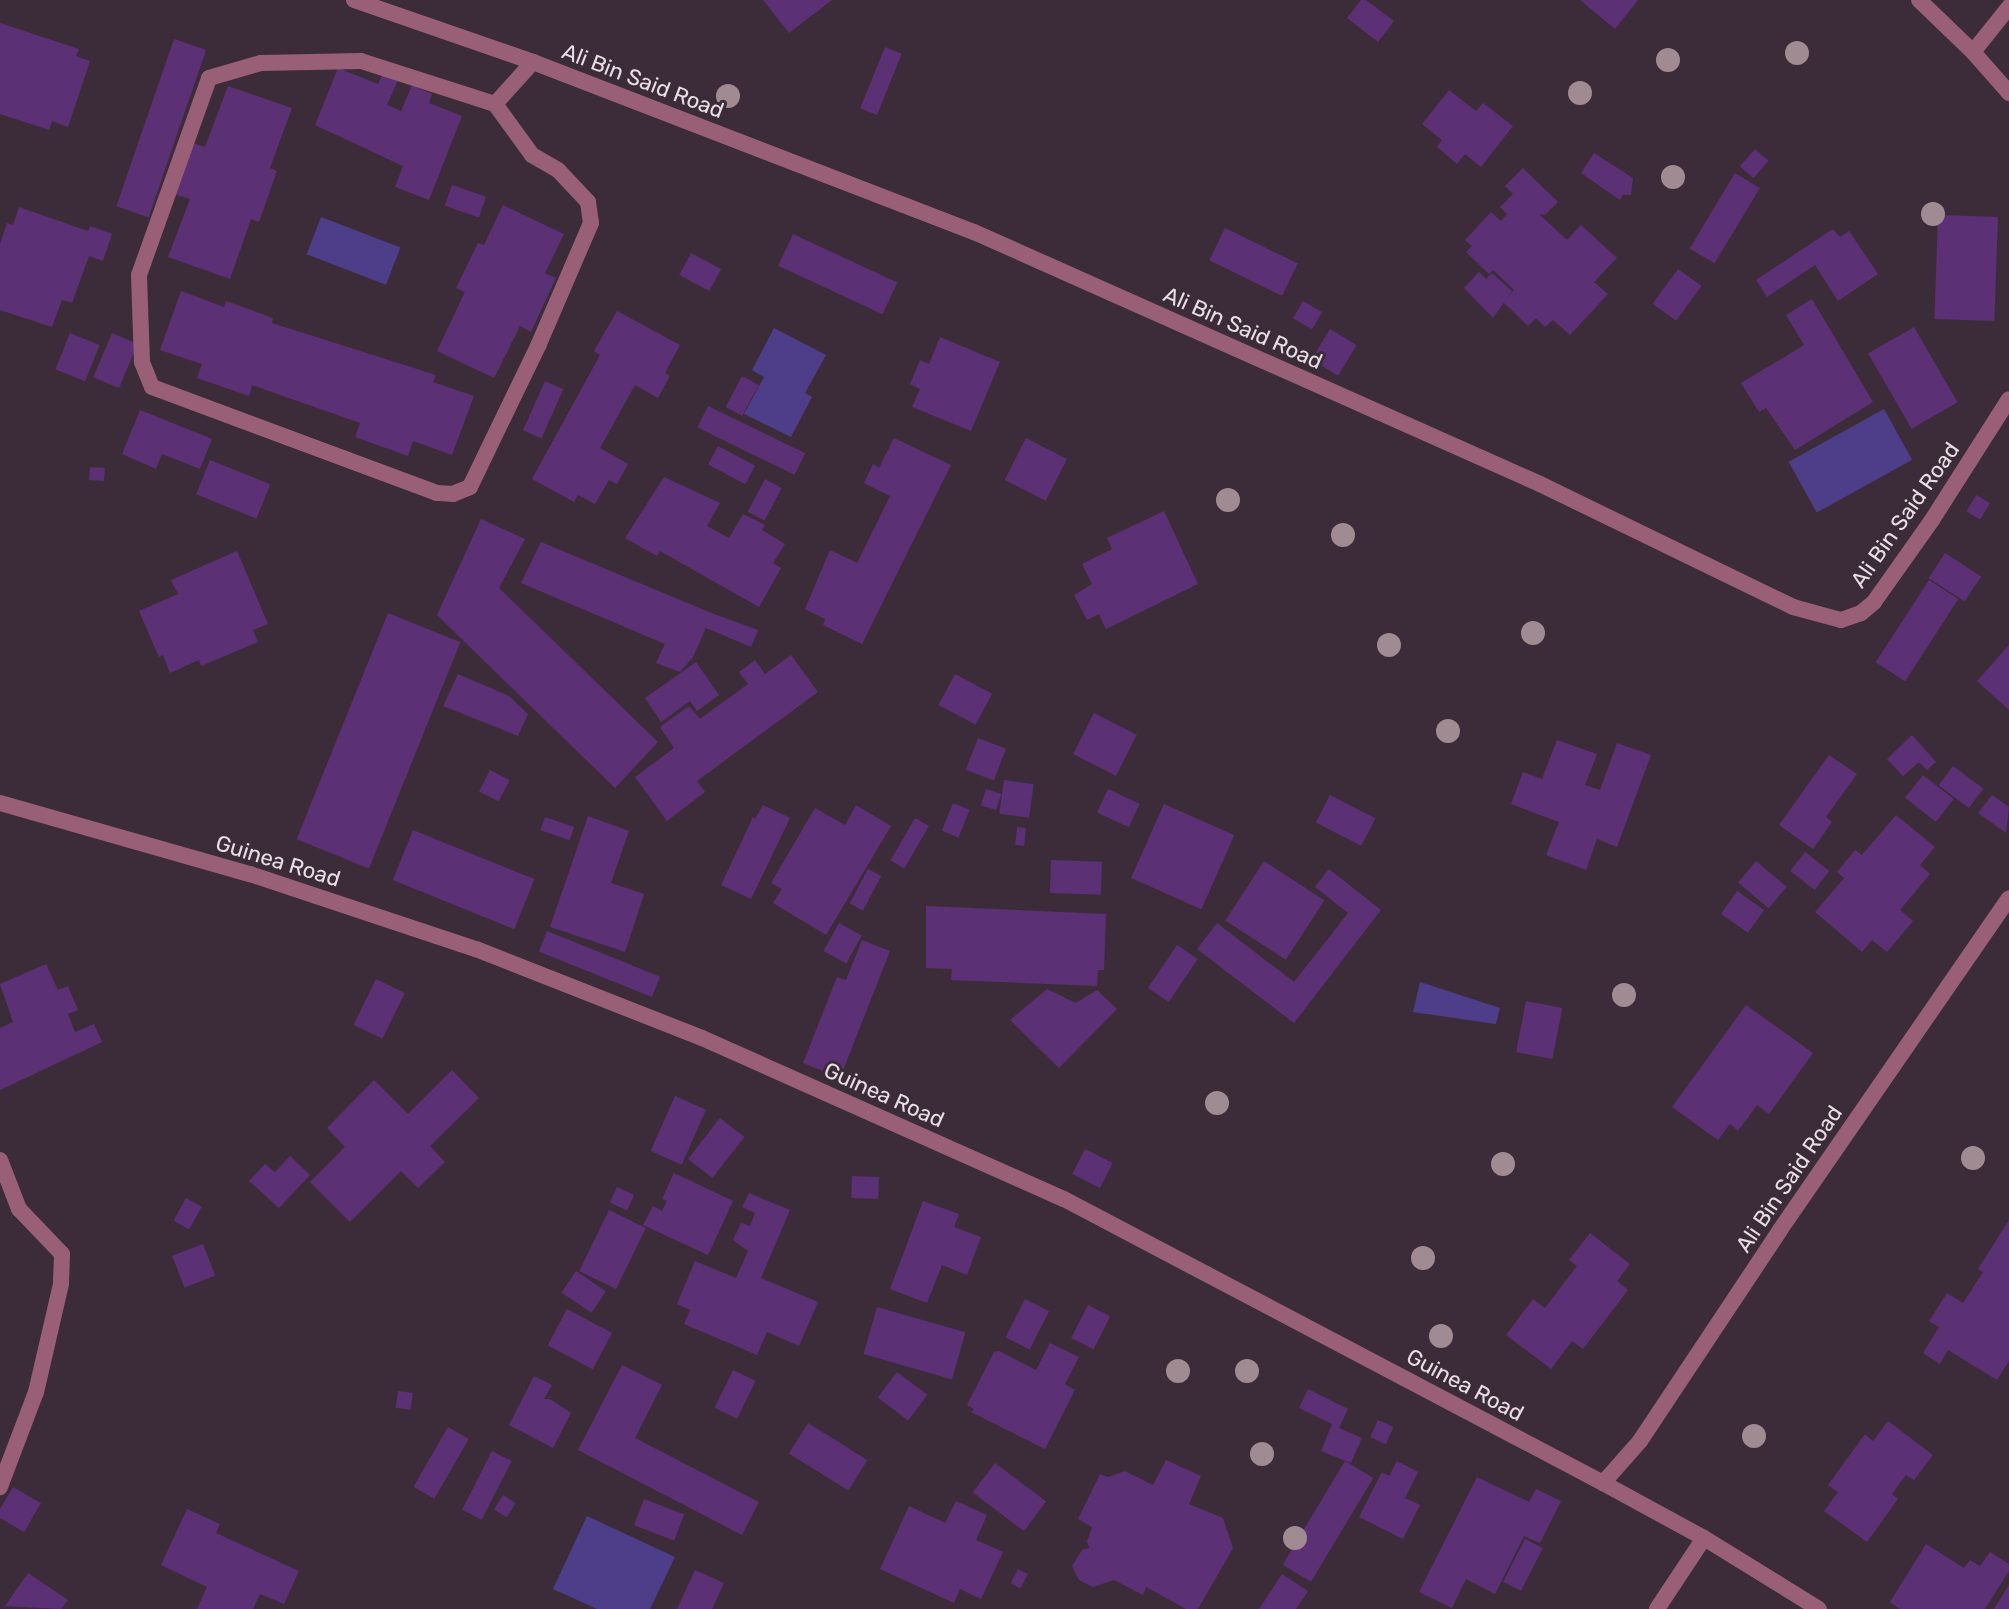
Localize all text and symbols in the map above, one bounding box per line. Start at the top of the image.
street label: Ali Bin Said Road [558,38,728,124]
street label: Ali Bin Said Road [1159,281,1327,375]
street label: Ali Bin Said Road [1845,437,1965,593]
street label: Guinea Road [213,830,343,892]
street label: Guinea Road [820,1057,948,1133]
street label: Ali Bin Said Road [1730,1101,1848,1257]
street label: Guinea Road [1402,1343,1528,1427]

